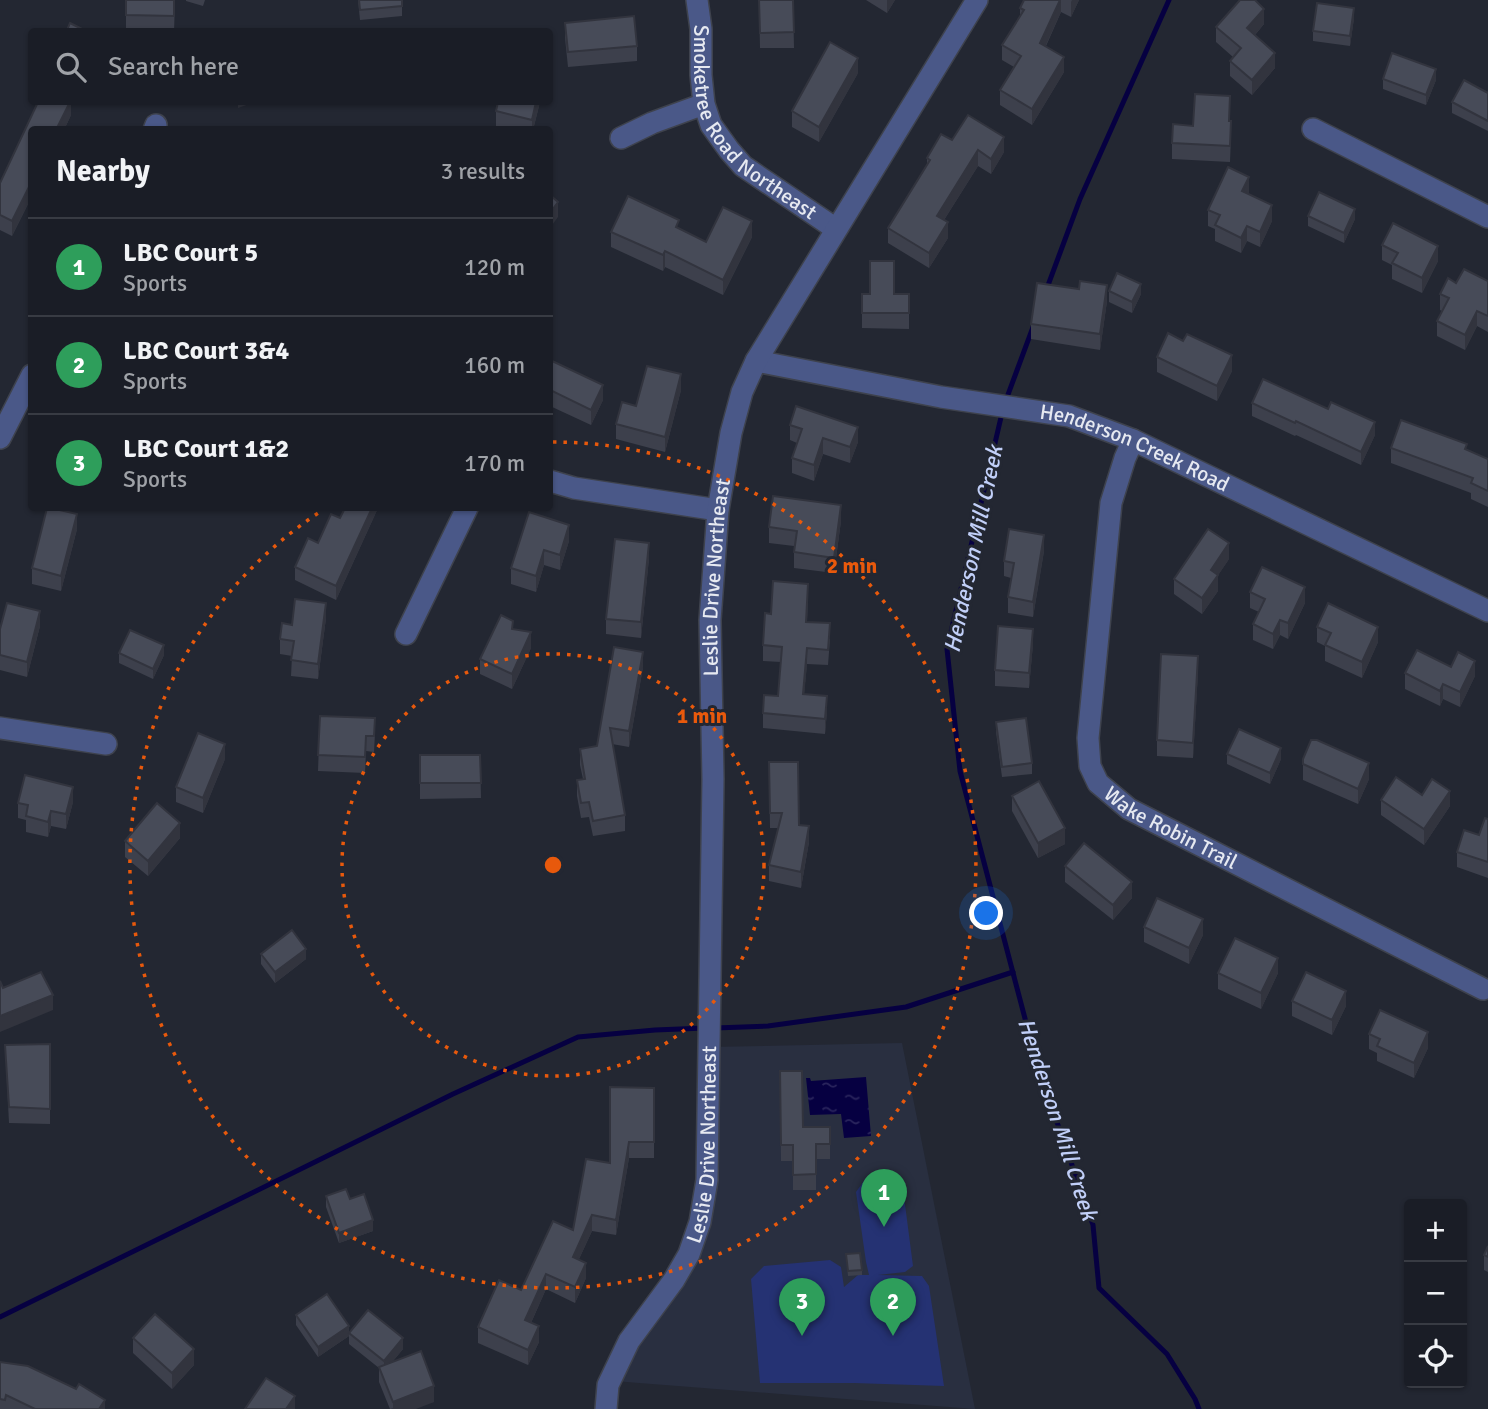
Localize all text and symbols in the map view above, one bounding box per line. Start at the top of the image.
street label: Smoketree Road Northeast [688,25,822,225]
search box [28,28,553,105]
icon: search [52,48,90,86]
text: Search here [108,51,239,83]
text: Nearby [56,153,150,190]
text: 3 results [441,157,525,186]
text: LBC Court 5 [123,237,258,269]
text: 1 [73,253,85,282]
text: 120 m [464,253,525,282]
text: Sports [123,269,187,298]
text: LBC Court 3&4 [123,335,289,367]
text: 2 [73,351,85,380]
text: 160 m [464,351,525,380]
text: Sports [123,367,187,396]
street label: Henderson Creek Road [1038,399,1233,497]
text: LBC Court 1&2 [123,433,289,465]
water label: Henderson Mill Creek [937,440,1010,655]
text: 3 [73,449,85,478]
text: 170 m [464,449,525,478]
text: Sports [123,465,187,494]
street label: Leslie Drive Northeast [697,476,736,677]
text: 2 min [827,553,877,579]
text: 1 min [677,703,727,729]
street label: Wake Robin Trail [1099,781,1242,875]
centre of rings [541,853,565,877]
your location [969,896,1003,930]
water label: Henderson Mill Creek [1011,1014,1105,1226]
street label: Leslie Drive Northeast [681,1046,722,1247]
pin: 1 [861,1169,907,1227]
map controls [1404,1199,1467,1388]
button: + [1404,1199,1467,1262]
button: − [1404,1262,1467,1325]
pin: 3 [779,1278,825,1336]
pin: 2 [870,1278,916,1336]
button: locate [1404,1325,1467,1388]

